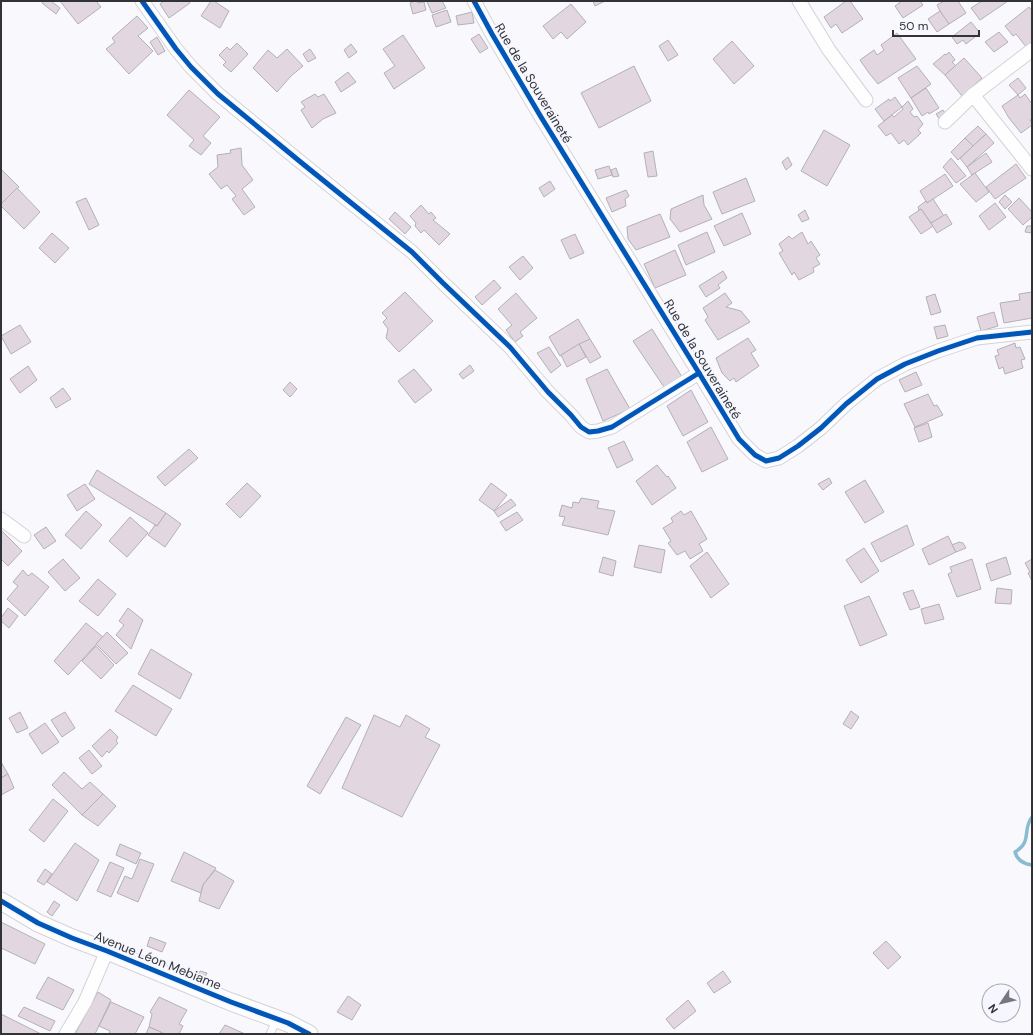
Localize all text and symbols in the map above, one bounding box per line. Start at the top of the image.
scale bar [893,12,979,38]
text: 50 m [899,18,928,34]
street label: Rue de la Souveraineté [491,20,576,146]
street label: Rue de la Souveraineté [660,296,745,422]
street label: Avenue Léon Mebiame [92,927,224,994]
north arrow [981,983,1021,1023]
text: N [985,1001,1001,1016]

